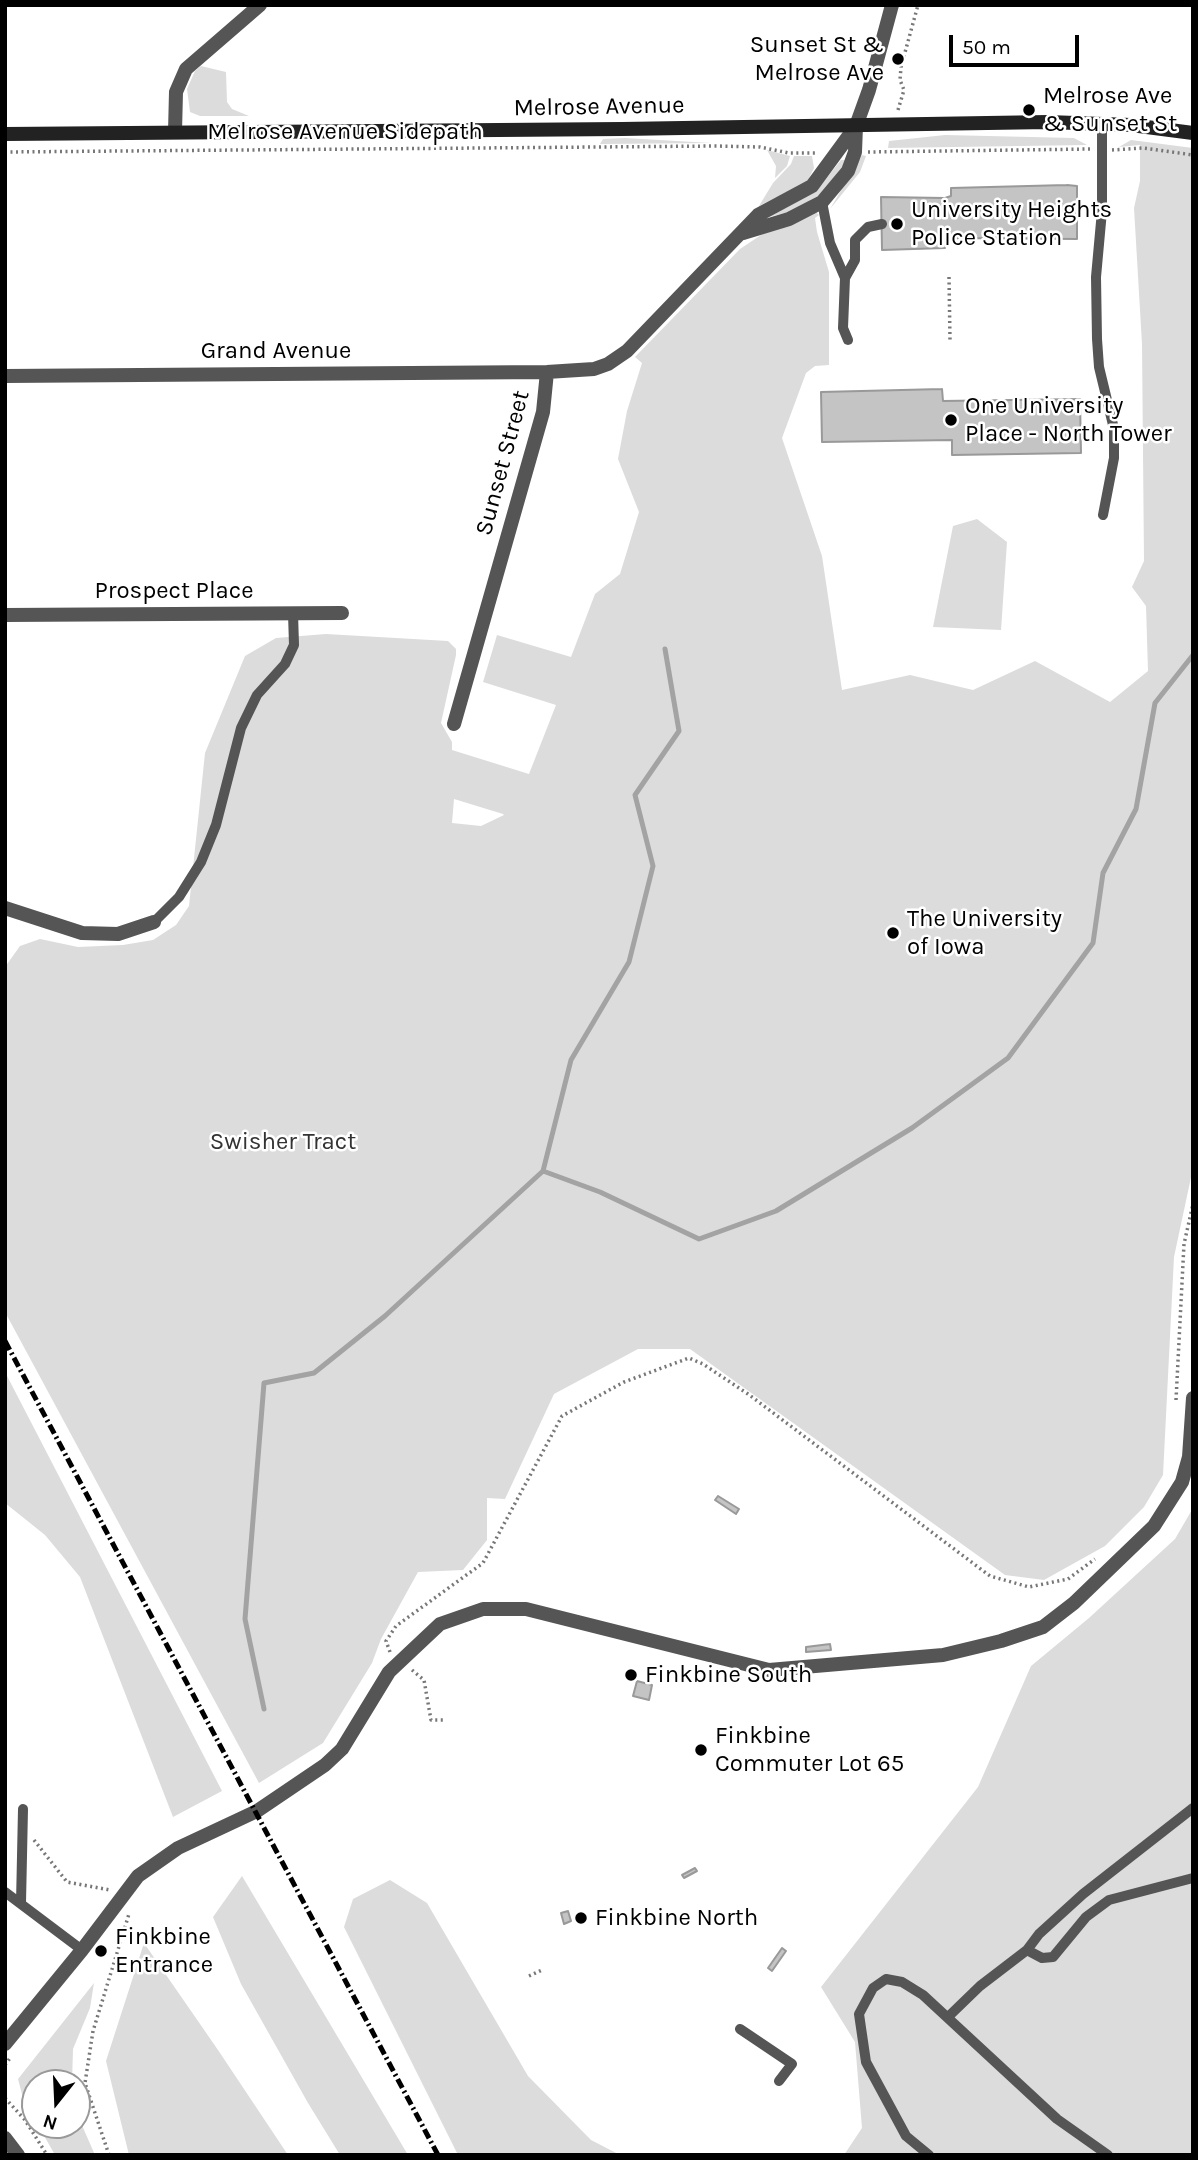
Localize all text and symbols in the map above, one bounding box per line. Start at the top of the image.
scale bar [953,21,1082,65]
place label: Sunset St & Melrose Ave [750,31,884,87]
text: 50 m [962,35,1011,59]
marker: Sunset St & Melrose Ave [890,51,906,67]
place label: Melrose Ave & Sunset St [1043,82,1177,138]
street label: Melrose Avenue [513,91,685,123]
marker: Melrose Ave & Sunset St [1021,102,1037,118]
street label: Melrose Avenue Sidepath [207,118,483,146]
place label: University Heights Police Station [911,196,1112,252]
marker: University Heights Police Station [889,216,905,232]
street label: Grand Avenue [201,337,351,365]
street label: Sunset Street [470,387,536,539]
place label: One University Place - North Tower [965,392,1172,448]
marker: One University Place - North Tower [943,412,959,428]
street label: Prospect Place [94,577,254,605]
place label: The University of Iowa [907,905,1062,961]
marker: The University of Iowa [885,925,901,941]
park label: Swisher Tract [210,1128,356,1156]
place label: Finkbine South [645,1661,812,1689]
marker: Finkbine South [623,1667,639,1683]
place label: Finkbine Commuter Lot 65 [715,1722,904,1778]
marker: Finkbine Commuter Lot 65 [693,1742,709,1758]
place label: Finkbine North [595,1904,758,1932]
marker: Finkbine North [573,1910,589,1926]
place label: Finkbine Entrance [115,1923,213,1979]
marker: Finkbine Entrance [93,1943,109,1959]
north arrow [21,2069,91,2139]
text: N [40,2110,60,2135]

